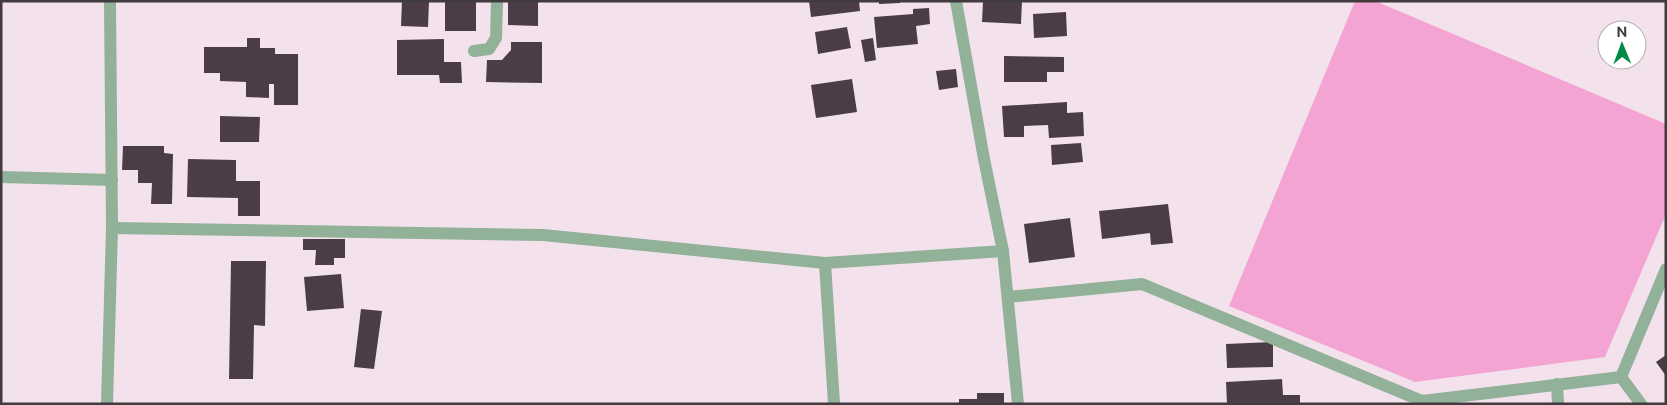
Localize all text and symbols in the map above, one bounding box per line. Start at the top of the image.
north arrow [1597,20,1647,70]
text: N [1616,24,1627,40]

